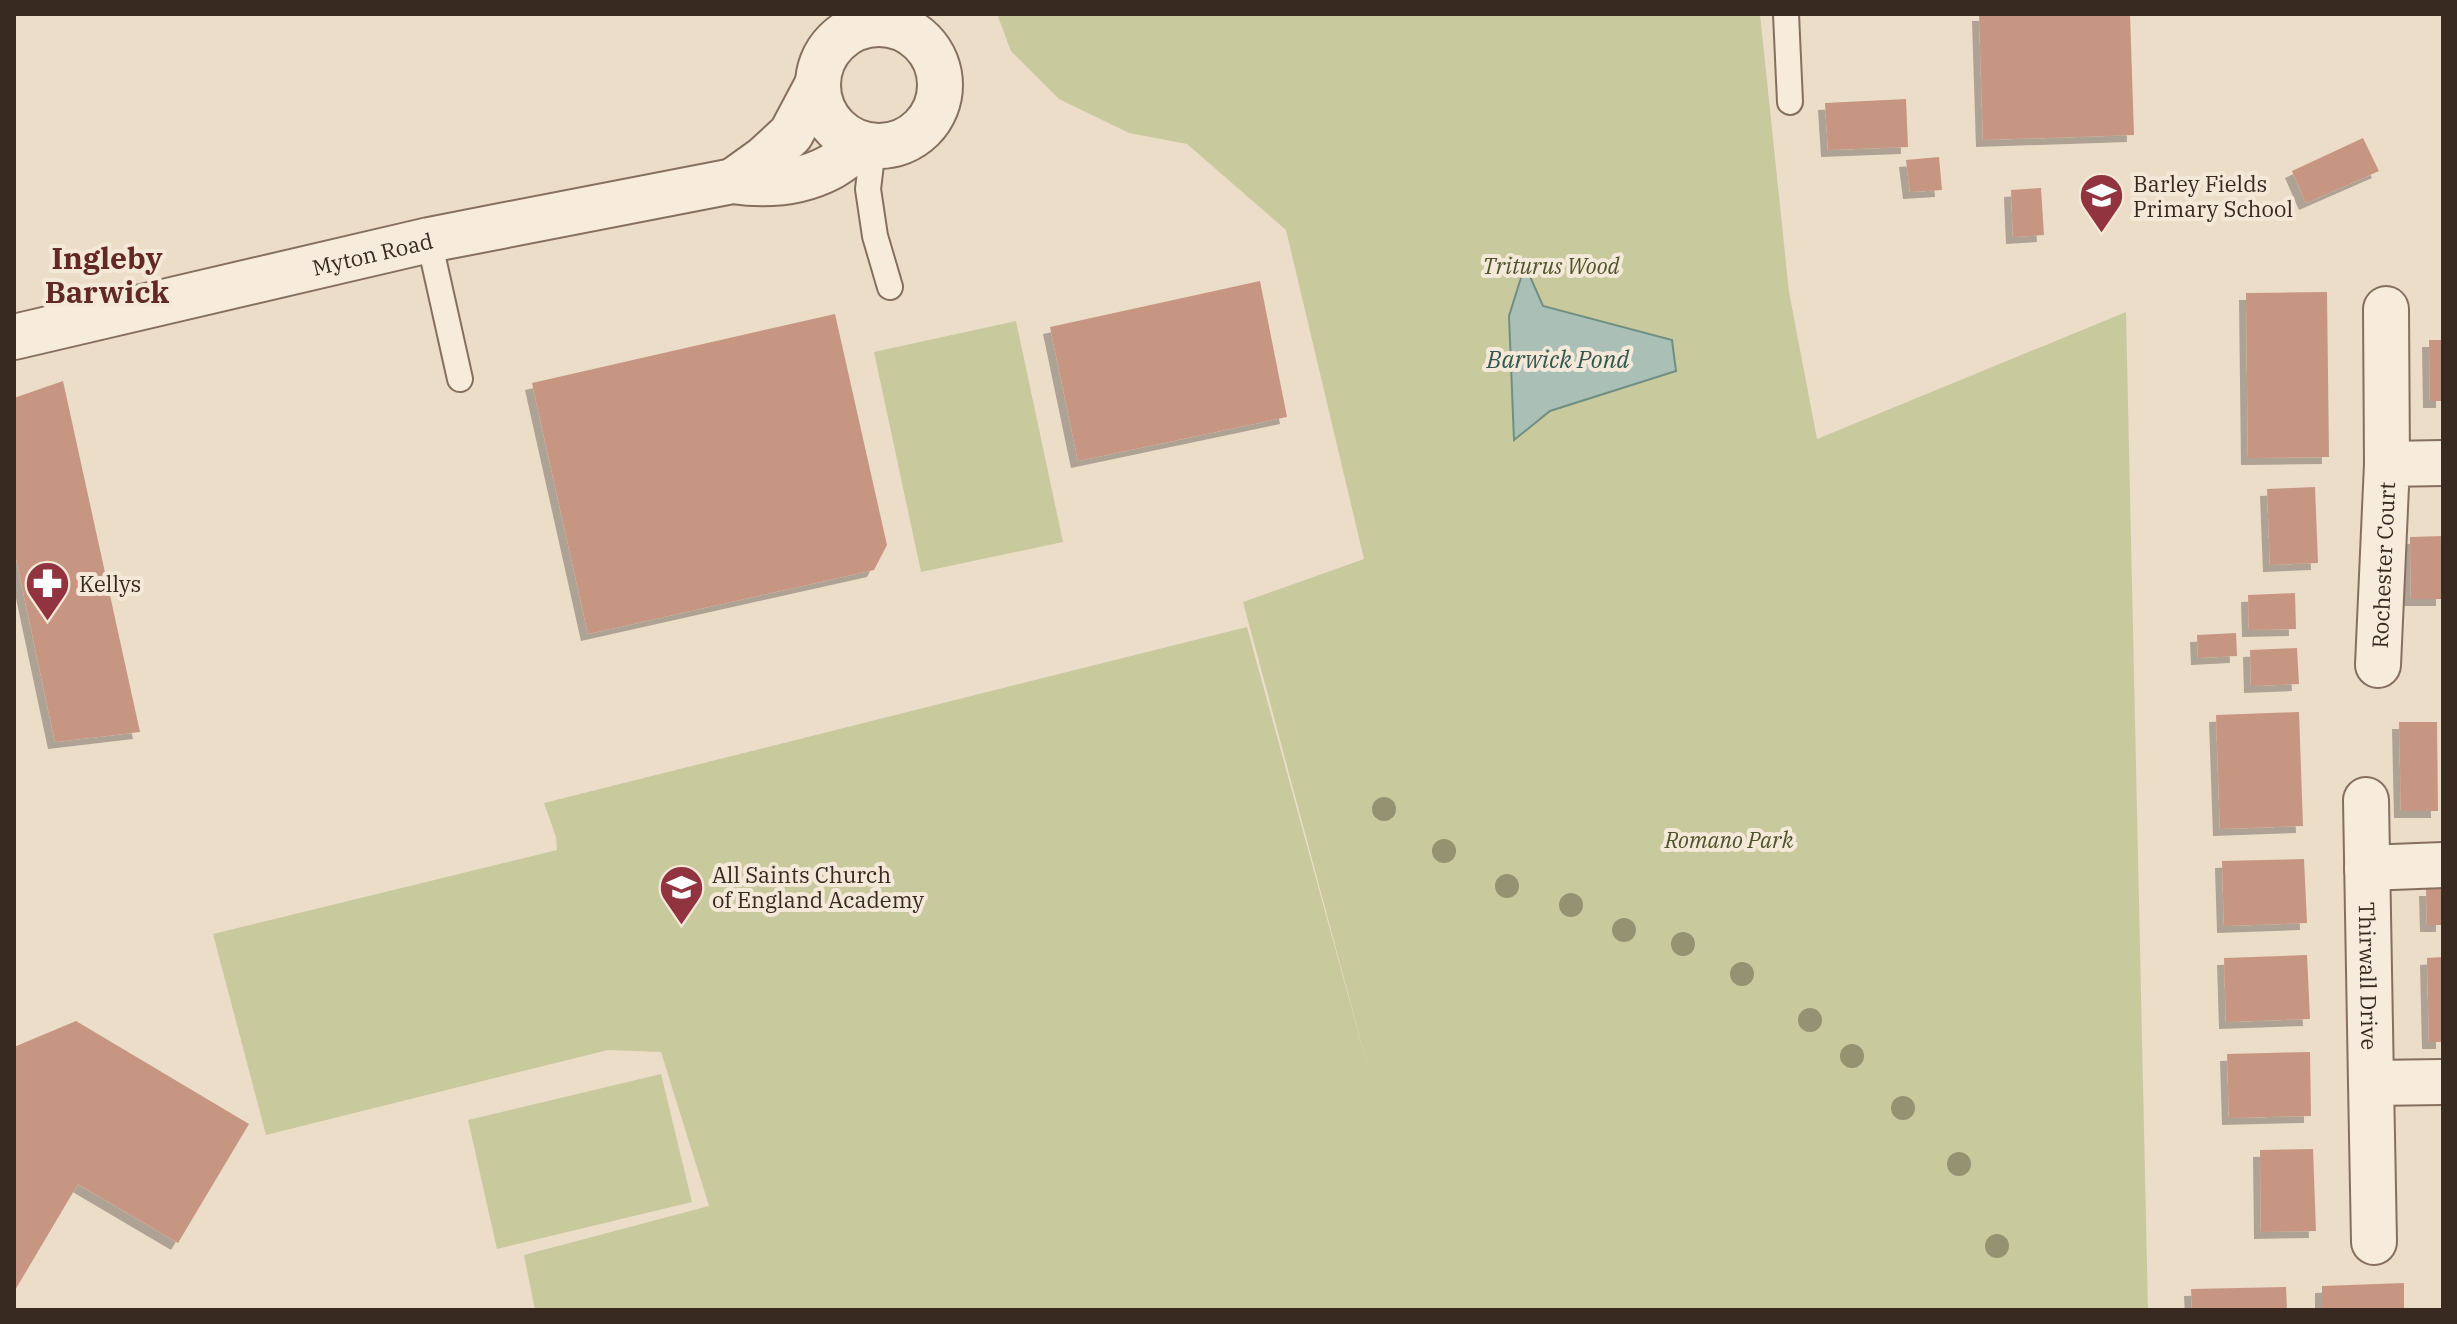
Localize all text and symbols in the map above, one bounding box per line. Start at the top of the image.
place label: Barley Fields Primary School [2133,169,2293,223]
school or university icon: Barley Fields Primary School [2078,172,2126,235]
street label: Myton Road [309,225,435,281]
district label: Ingleby Barwick [45,238,169,311]
park label: Triturus Wood [1482,251,1621,280]
water label: Barwick Pond [1486,343,1630,375]
street label: Rochester Court [2364,481,2401,649]
pharmacy icon: Kellys [24,559,72,622]
place label: Kellys [79,569,141,598]
park label: Romano Park [1664,825,1794,854]
place label: All Saints Church of England Academy [712,860,924,914]
school or university icon: All Saints Church of England Academy [657,863,705,926]
street label: Thirwall Drive [2353,902,2385,1050]

